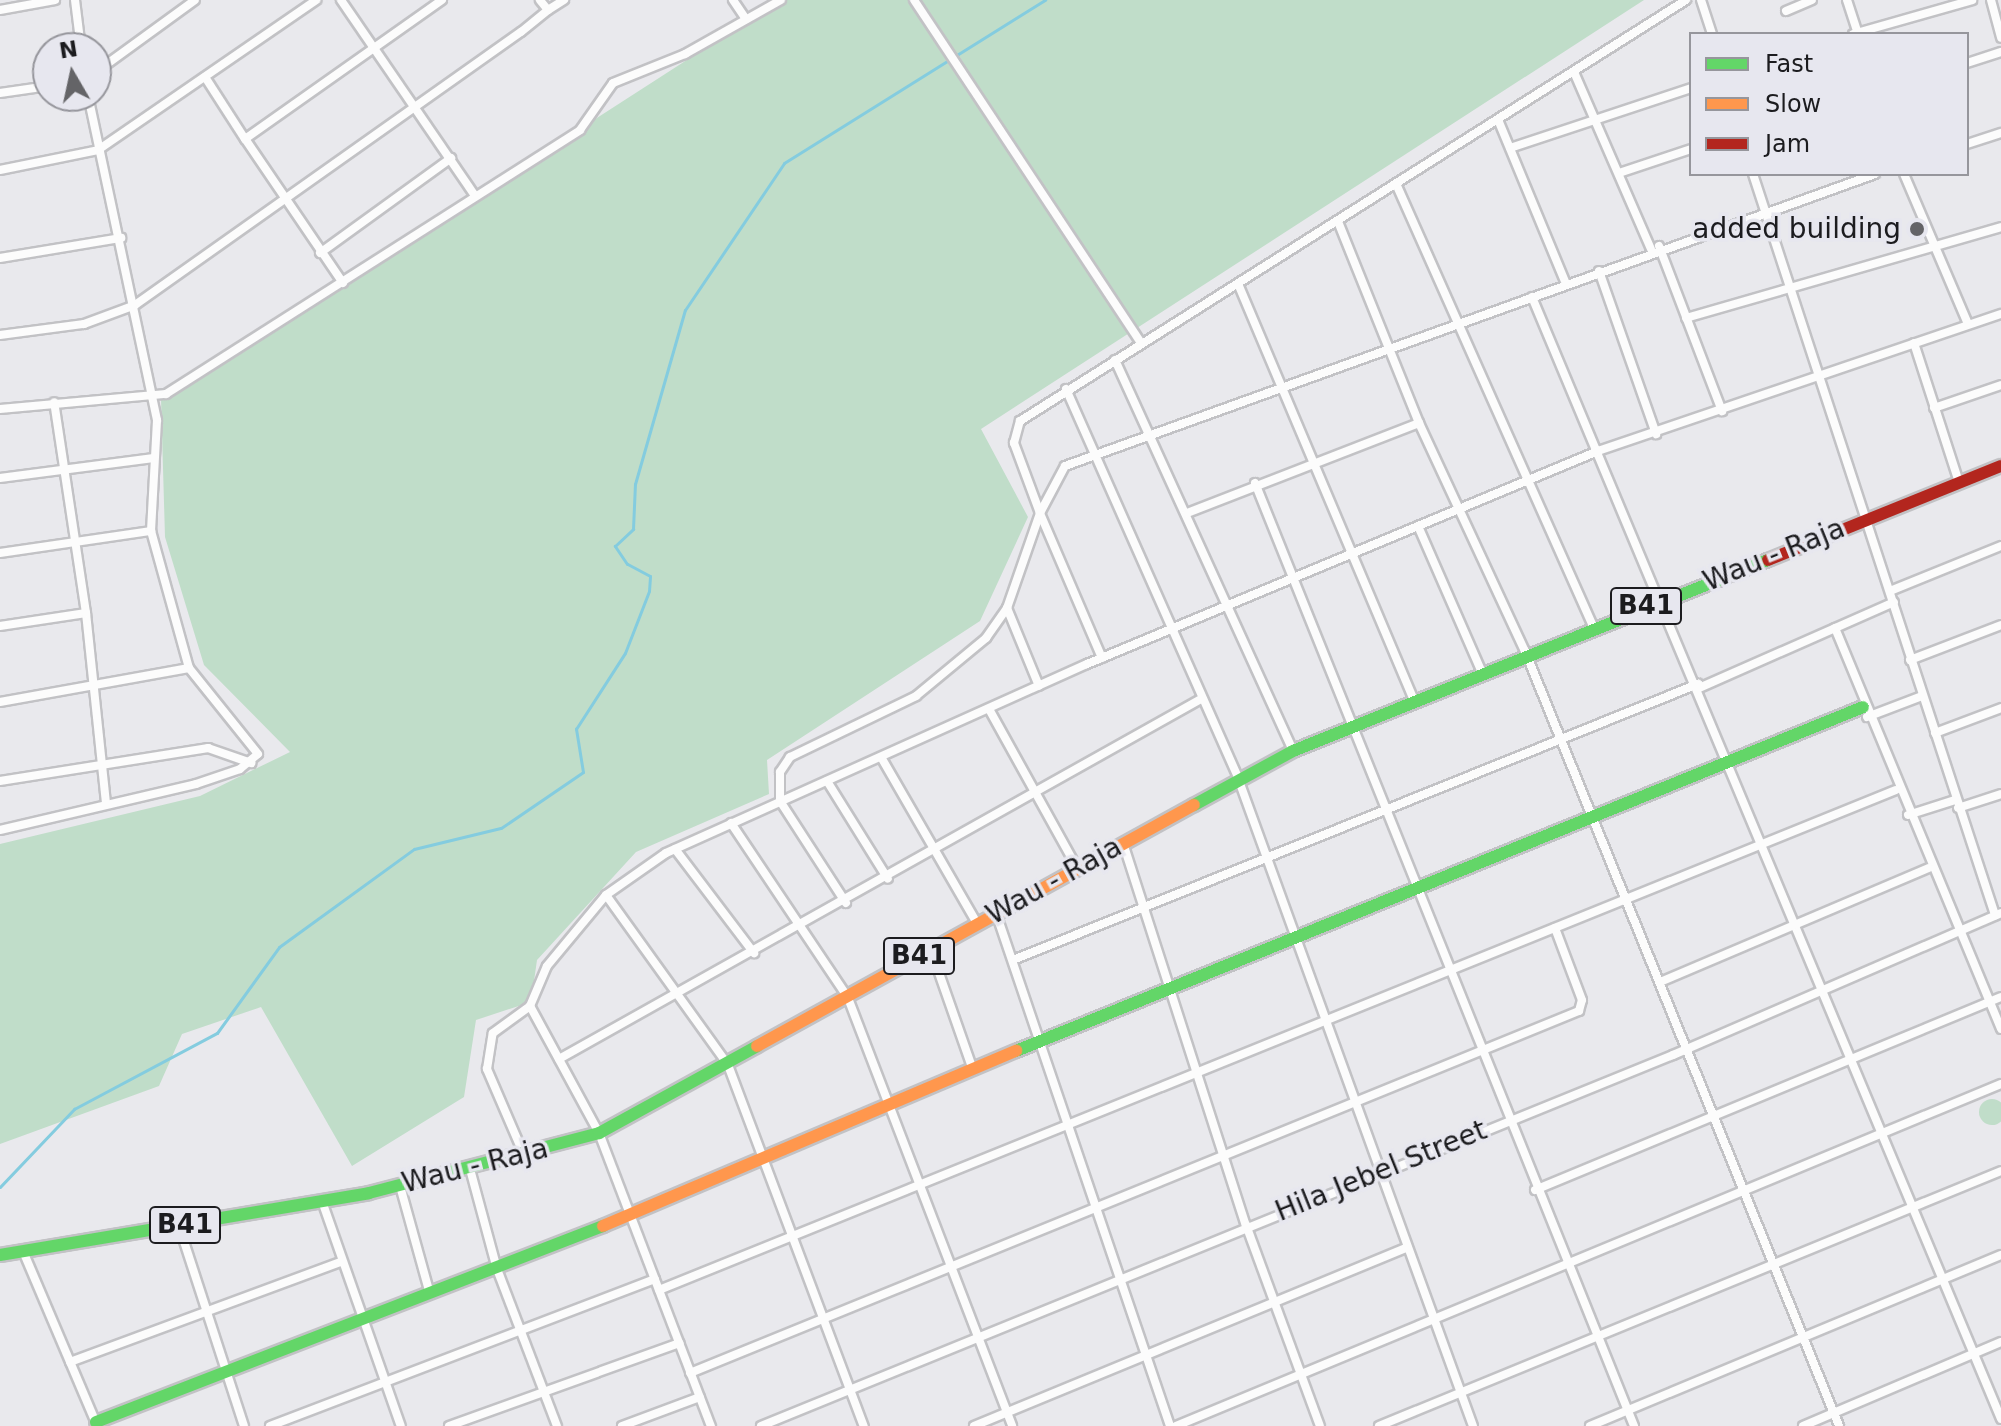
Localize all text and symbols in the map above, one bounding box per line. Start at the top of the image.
north arrow [32,32,112,112]
legend [1689,32,1969,176]
text: N [57,36,80,64]
text: Fast [1765,50,1813,78]
text: Slow [1765,90,1821,118]
text: Jam [1765,130,1810,158]
place label: added building [1692,212,1901,246]
marker: added building [1908,220,1926,238]
street label: Wau - Raja [1698,511,1850,599]
road number: B41 [1610,584,1682,628]
street label: Wau - Raja [980,830,1128,932]
road number: B41 [883,934,955,978]
street label: Hila Jebel Street [1270,1113,1492,1229]
street label: Wau - Raja [398,1132,552,1200]
road number: B41 [149,1203,221,1247]

